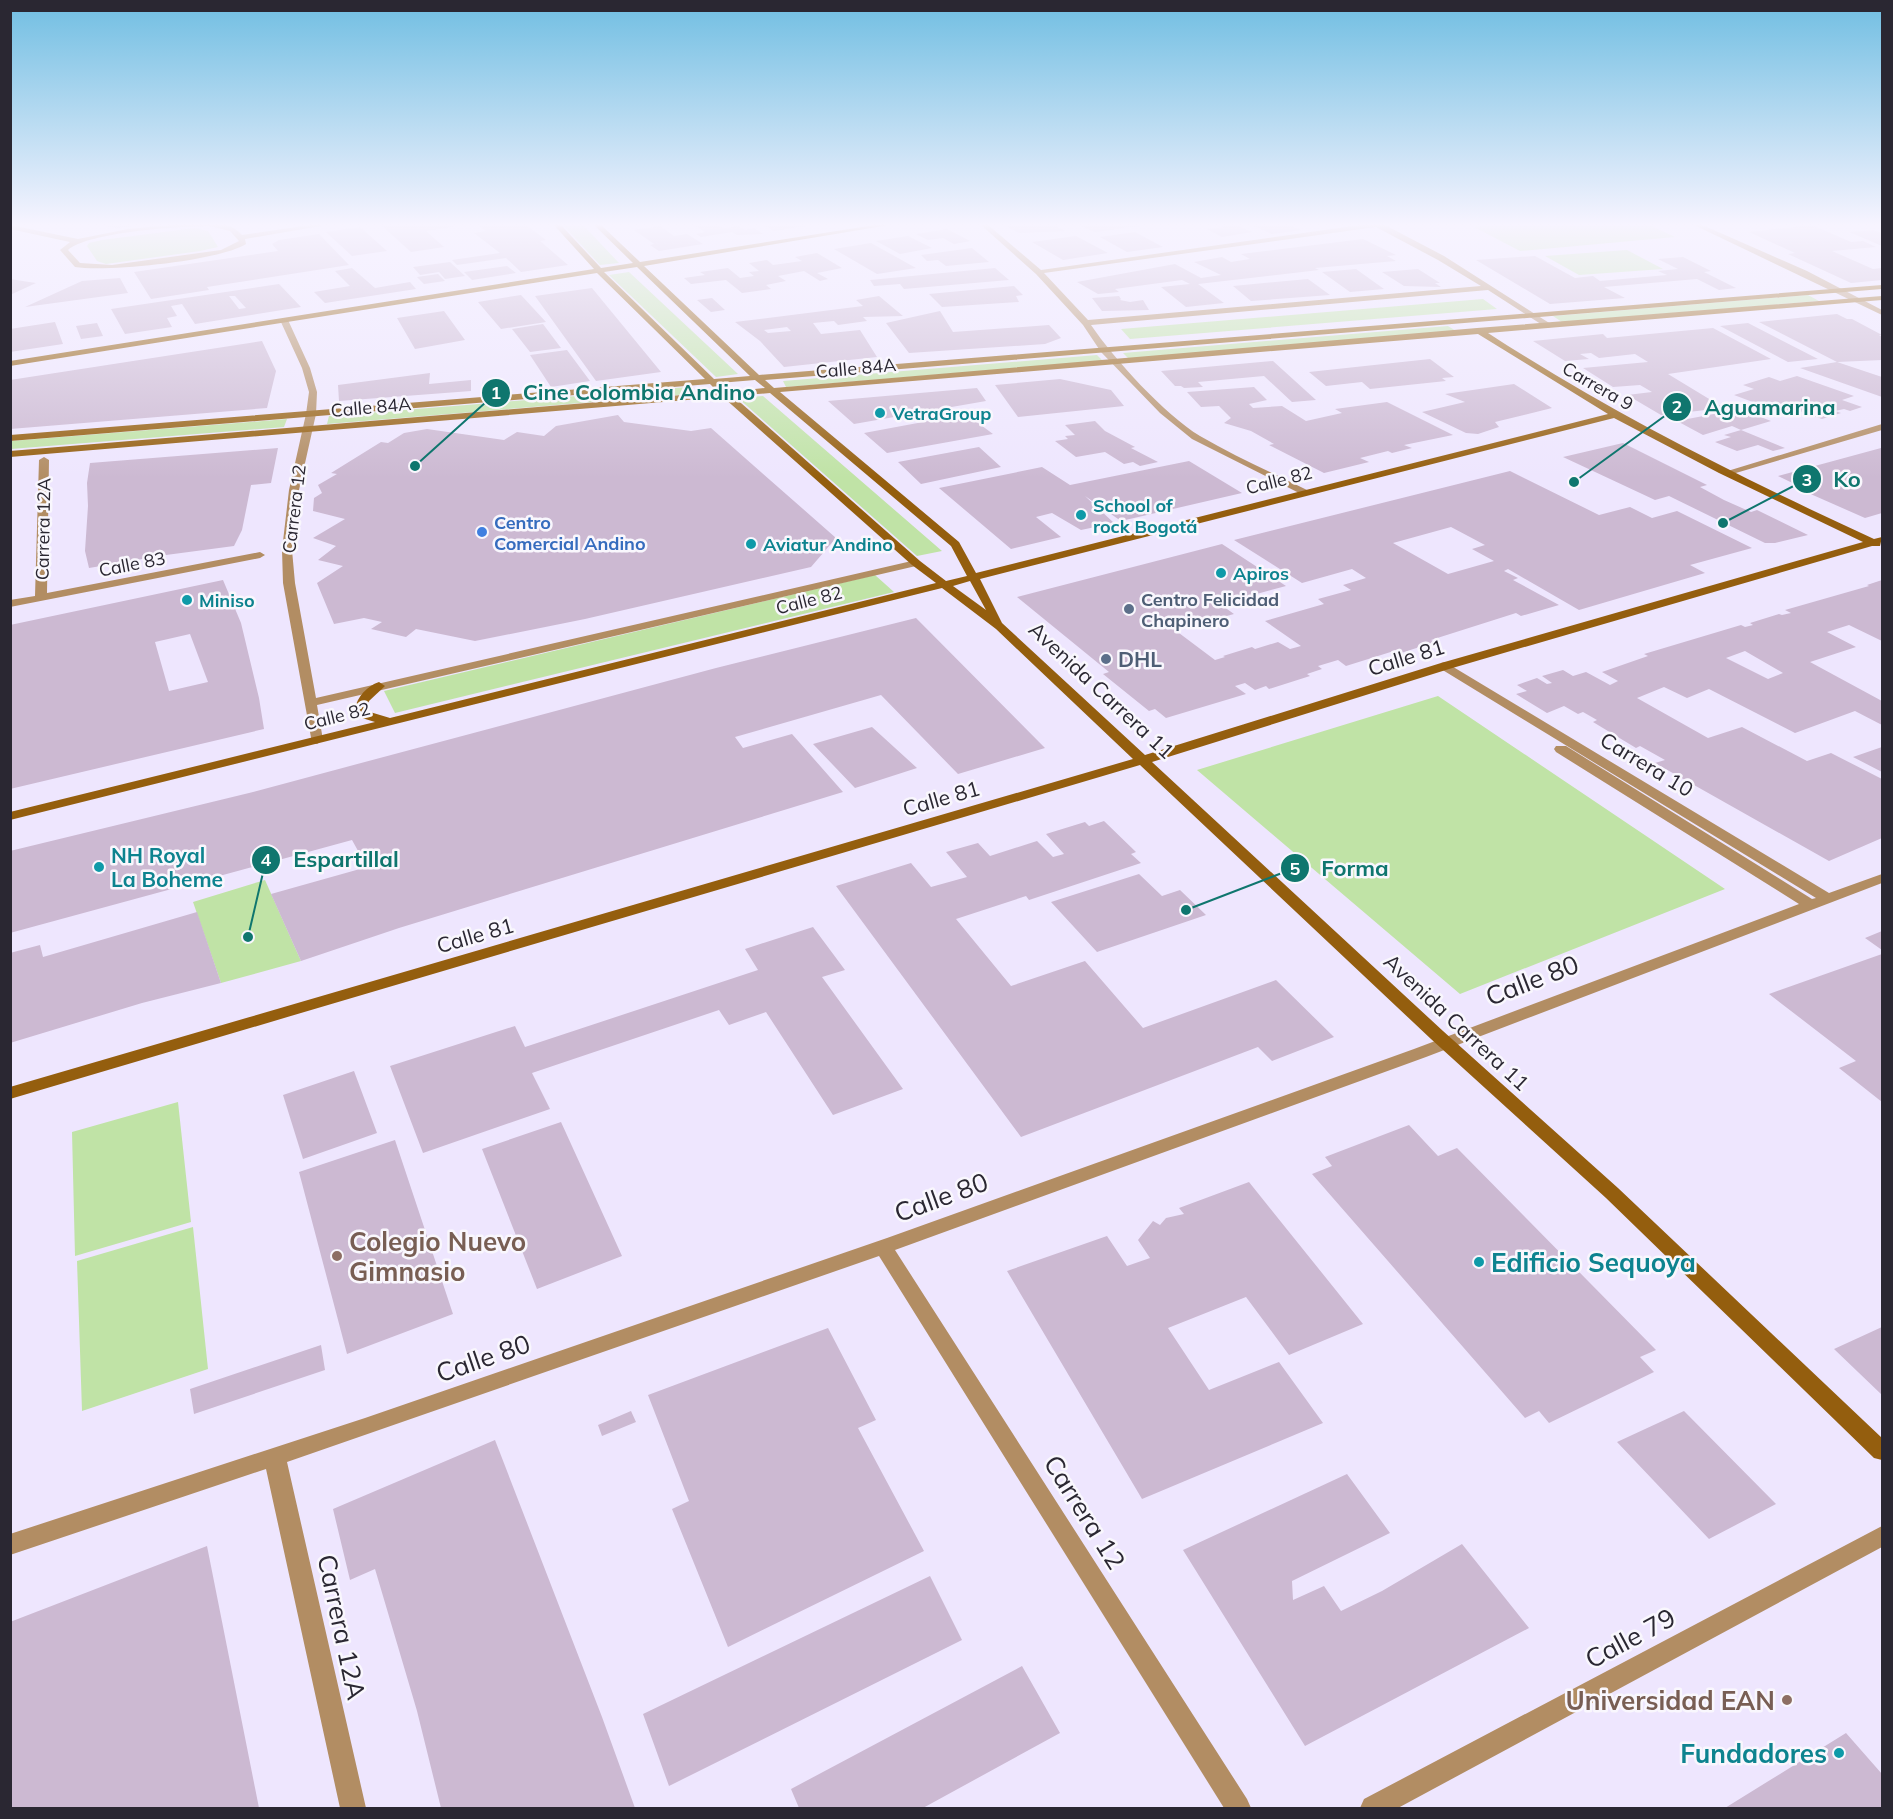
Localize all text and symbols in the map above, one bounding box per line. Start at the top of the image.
street label: Calle 84A [815,353,897,383]
street label: Carrera 9 [1558,356,1638,416]
callout: Cine Colombia Andino [481,373,767,413]
text: Cine Colombia Andino [523,378,755,406]
text: 1 [491,381,501,404]
callout: Aguamarina [1662,387,1847,427]
street label: Calle 84A [330,392,412,422]
text: Aguamarina [1704,393,1836,421]
text: 2 [1672,395,1682,418]
place label: VetraGroup [891,402,991,425]
marker: VetraGroup [873,406,887,420]
callout: Ko [1792,459,1873,499]
street label: Calle 82 [1243,461,1315,499]
street label: Carrera 12 [277,463,311,555]
text: Ko [1833,465,1861,493]
text: 3 [1802,468,1812,491]
street label: Carrera 12A [31,478,55,580]
place label: School of rock Bogotá [1093,494,1197,538]
marker: School of rock Bogotá [1074,508,1088,522]
place label: Centro Comercial Andino [494,511,646,555]
marker: Centro Comercial Andino [475,525,489,539]
place label: Aviatur Andino [763,533,893,556]
marker: Aviatur Andino [744,537,758,551]
street label: Calle 83 [97,546,167,582]
place label: Apiros [1233,562,1289,585]
marker: Apiros [1214,566,1228,580]
street label: Calle 82 [773,581,845,619]
place label: Centro Felicidad Chapinero [1141,588,1279,632]
place label: Miniso [199,589,255,612]
marker: Miniso [180,593,194,607]
marker: Centro Felicidad Chapinero [1122,602,1136,616]
street label: Avenida Carrera 11 [1024,616,1180,764]
street label: Calle 81 [1365,633,1447,681]
place label: DHL [1118,646,1162,672]
marker: DHL [1099,652,1113,666]
street label: Calle 82 [301,697,373,735]
street label: Carrera 10 [1596,726,1698,802]
street label: Calle 81 [900,775,982,821]
callout: Espartillal [251,840,411,880]
place label: NH Royal La Boheme [111,842,223,892]
text: Espartillal [293,845,399,873]
text: 4 [261,848,272,871]
callout: Forma [1280,848,1401,888]
text: Forma [1321,854,1389,882]
text: 5 [1290,857,1301,880]
marker: NH Royal La Boheme [92,860,106,874]
street label: Calle 81 [434,912,516,958]
street label: Calle 80 [1481,947,1583,1013]
street label: Avenida Carrera 11 [1379,948,1535,1096]
street label: Calle 80 [890,1165,992,1229]
place label: Colegio Nuevo Gimnasio [349,1225,526,1288]
place label: Edificio Sequoya [1491,1246,1696,1279]
marker: Colegio Nuevo Gimnasio [330,1249,344,1263]
marker: Edificio Sequoya [1472,1255,1486,1269]
street label: Calle 80 [432,1327,534,1389]
street label: Carrera 12 [1037,1449,1133,1575]
street label: Carrera 12A [310,1551,374,1703]
street label: Calle 79 [1579,1601,1681,1675]
place label: Universidad EAN [1566,1684,1775,1717]
marker: Universidad EAN [1780,1693,1794,1707]
place label: Fundadores [1680,1737,1827,1770]
marker: Fundadores [1832,1746,1846,1760]

